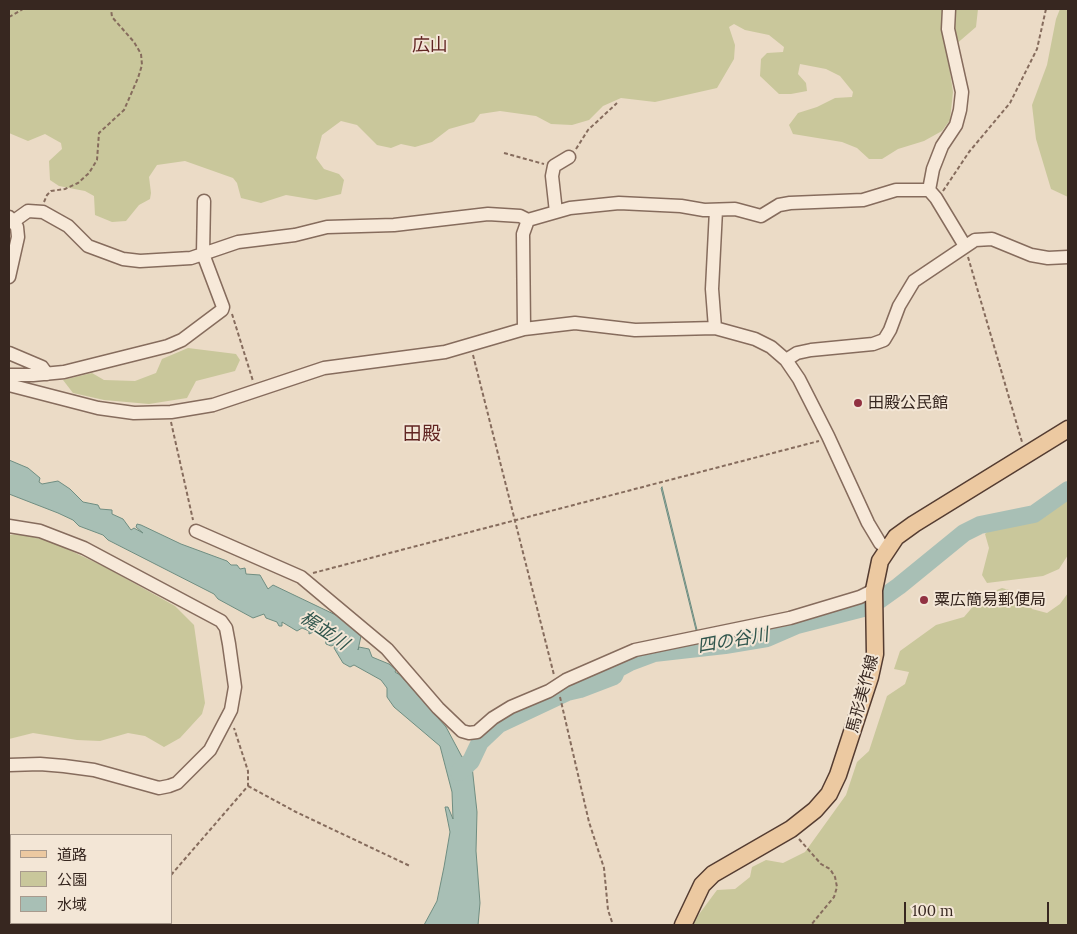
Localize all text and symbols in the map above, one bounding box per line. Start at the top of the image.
district label: 広山 [412,35,448,57]
place label: 田殿公民館 [868,393,948,413]
marker: 田殿公民館 [852,397,864,409]
district label: 田殿 [403,424,441,446]
place label: 粟広簡易郵便局 [934,590,1046,610]
marker: 粟広簡易郵便局 [918,594,930,606]
water label: 梶並川 [296,607,352,655]
water label: 四の谷川 [696,624,770,658]
street label: 馬形美作線 [843,653,883,735]
legend [10,834,172,924]
text: 道路 [57,845,87,864]
text: 公園 [57,870,87,889]
scale bar [907,892,1052,924]
text: 水域 [57,895,87,914]
text: 100 m [912,901,953,920]

